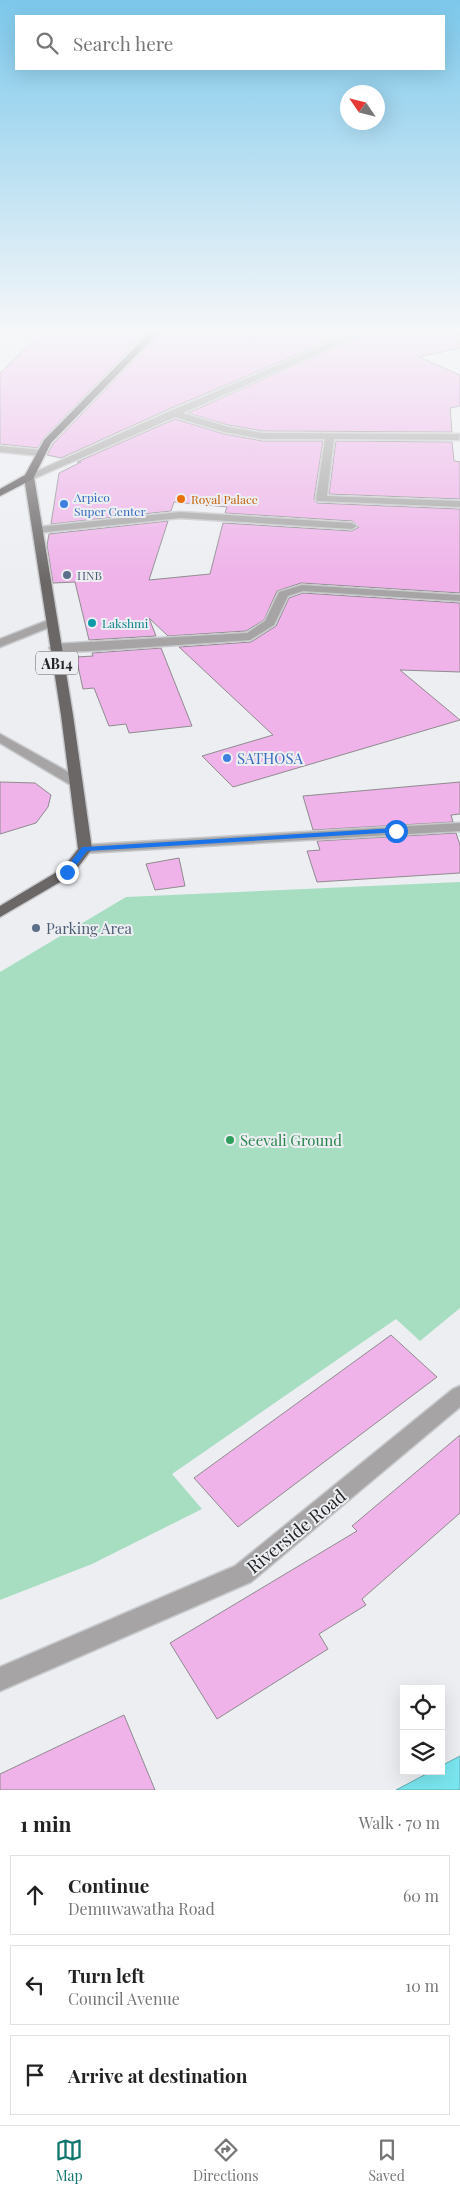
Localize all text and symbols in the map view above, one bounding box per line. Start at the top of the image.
search box [15,15,445,70]
icon: search [33,29,61,57]
text: Search here [73,30,173,56]
north arrow [340,85,385,130]
place label: Arpico Super Center [73,489,146,519]
place label: Royal Palace [191,491,258,507]
marker: Royal Palace [175,493,187,505]
marker: Arpico Super Center [58,498,70,510]
place label: HNB [77,567,102,583]
marker: HNB [61,569,73,581]
place label: Lakshmi [102,615,149,631]
marker: Lakshmi [86,617,98,629]
road number: AB14 [36,651,78,674]
place label: SATHOSA [237,748,303,768]
marker: SATHOSA [221,752,233,764]
route start [385,820,408,843]
route end [56,861,79,884]
place label: Parking Area [46,918,133,938]
marker: Parking Area [30,922,42,934]
place label: Seevali Ground [240,1130,342,1150]
marker: Seevali Ground [224,1134,236,1146]
street label: Riverside Road [241,1483,351,1578]
map controls [400,1685,445,1775]
button: locate [400,1685,445,1730]
button: layers [400,1730,445,1775]
text: 1 min [20,1809,71,1837]
text: Walk · 70 m [359,1812,440,1833]
text: Continue [68,1872,149,1898]
icon: ahead [21,1881,49,1909]
text: 60 m [403,1885,439,1906]
text: Demuwawatha Road [68,1898,215,1919]
text: Turn left [68,1962,145,1988]
icon: left [21,1971,49,1999]
text: 10 m [405,1975,439,1996]
text: Council Avenue [68,1988,180,2009]
icon: arrive [21,2061,49,2089]
text: Arrive at destination [68,2062,248,2088]
tab: Map [55,2136,83,2185]
tab: Directions [193,2136,258,2185]
tab: Saved [369,2136,405,2185]

